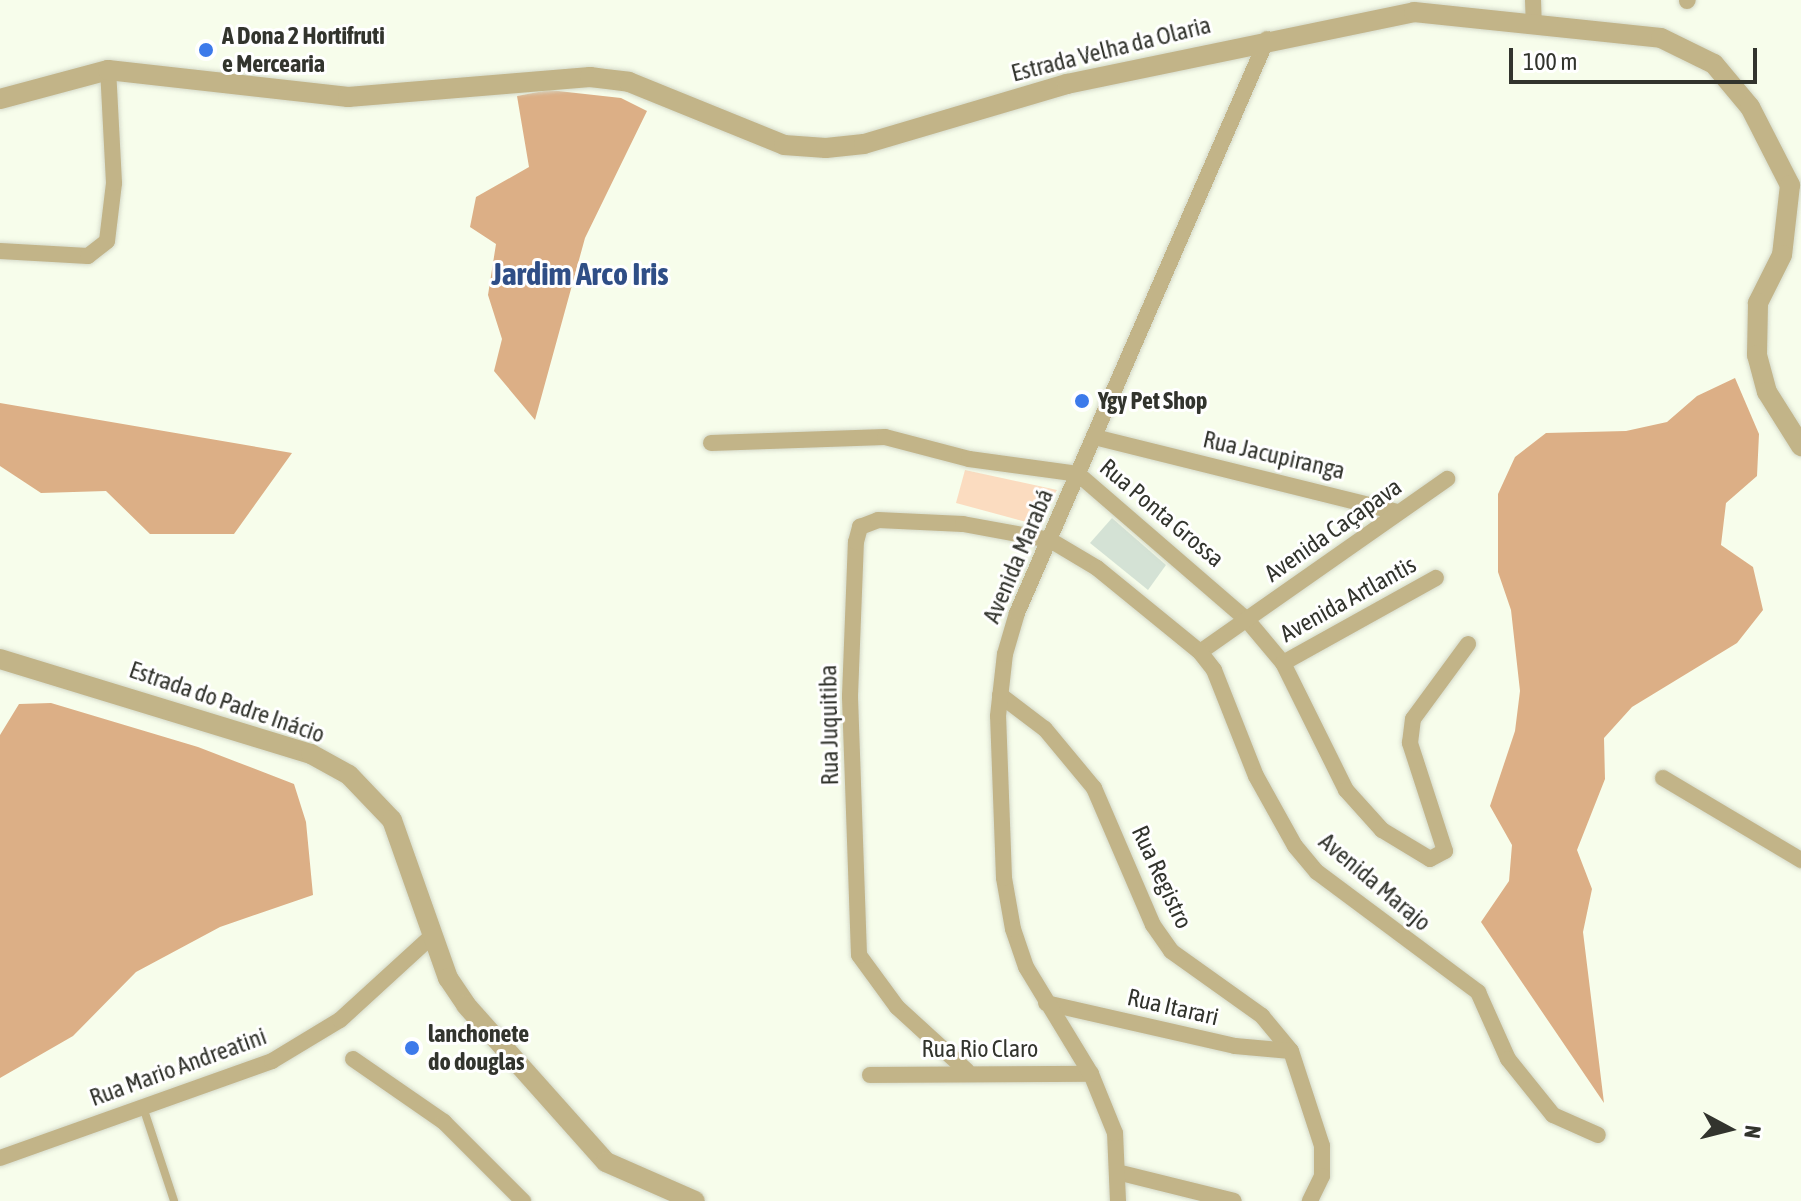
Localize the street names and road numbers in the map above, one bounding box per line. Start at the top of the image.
street label: Estrada Velha da Olaria [1008,10,1214,88]
street label: Rua Jacupiranga [1200,425,1348,485]
street label: Rua Ponta Grossa [1094,453,1230,573]
street label: Avenida Caçapava [1259,472,1407,588]
street label: Avenida Marabá [977,485,1059,627]
street label: Avenida Artlantis [1275,550,1421,648]
street label: Estrada do Padre Inácio [125,655,329,749]
street label: Rua Juquitiba [814,664,844,786]
street label: Rua Registro [1126,821,1198,933]
street label: Avenida Marajo [1313,827,1437,937]
street label: Rua Itarari [1125,983,1221,1031]
street label: Rua Mario Andreatini [86,1022,270,1112]
street label: Rua Rio Claro [922,1035,1038,1063]

